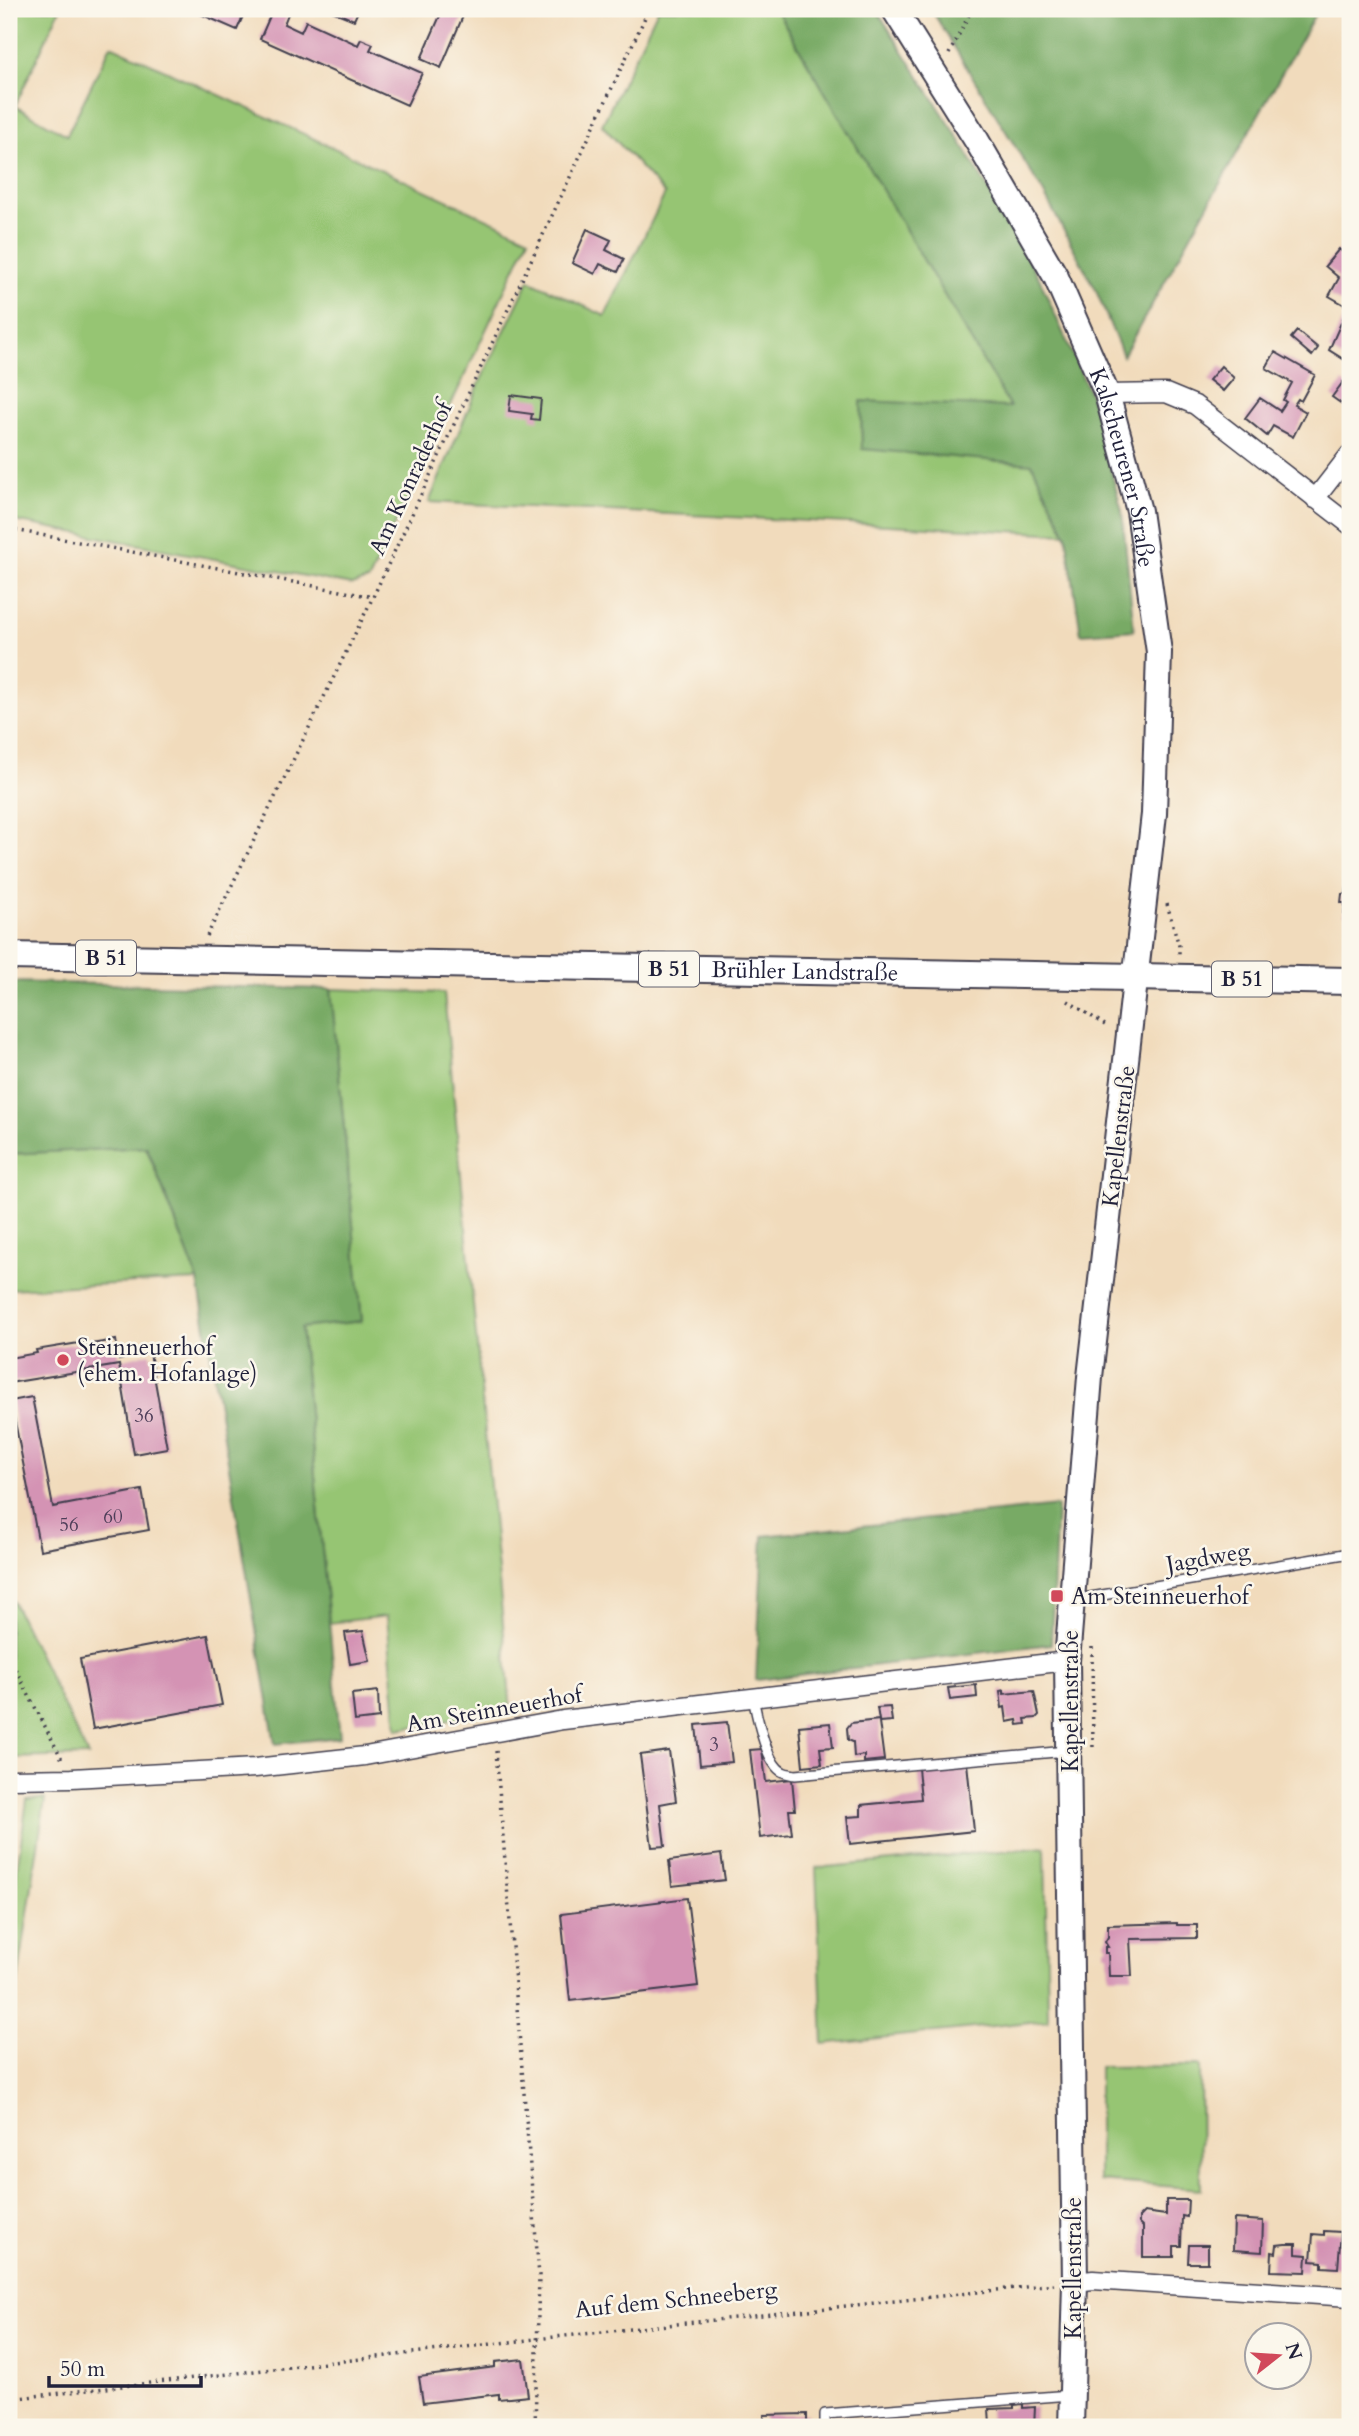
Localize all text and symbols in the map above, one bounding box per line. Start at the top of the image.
street label: Kalscheurener Straße [1081,363,1162,569]
street label: Am Konraderhof [361,393,461,560]
road number: B 51 [76,940,136,976]
road number: B 51 [639,951,699,986]
street label: Brühler Landstraße [711,954,899,989]
road number: B 51 [1212,962,1272,996]
street label: Kapellenstraße [1094,1063,1143,1209]
place label: Steinneuerhof (ehem. Hofanlage) [77,1332,257,1389]
marker: Steinneuerhof (ehem. Hofanlage) [55,1352,71,1368]
house number: 36 [134,1403,154,1429]
house number: 60 [103,1504,123,1530]
house number: 56 [59,1512,79,1538]
street label: Jagdweg [1161,1535,1253,1581]
place label: Am Steinneuerhof [1071,1581,1253,1612]
marker: Am Steinneuerhof [1049,1588,1065,1604]
street label: Kapellenstraße [1055,1630,1086,1772]
street label: Am Steinneuerhof [404,1678,588,1740]
house number: 3 [709,1732,719,1758]
street label: Kapellenstraße [1058,2197,1089,2339]
street label: Auf dem Schneeberg [573,2273,779,2326]
north arrow [1244,2320,1314,2390]
text: N [1278,2340,1308,2363]
scale bar [49,2345,201,2389]
text: 50 m [60,2355,105,2384]

